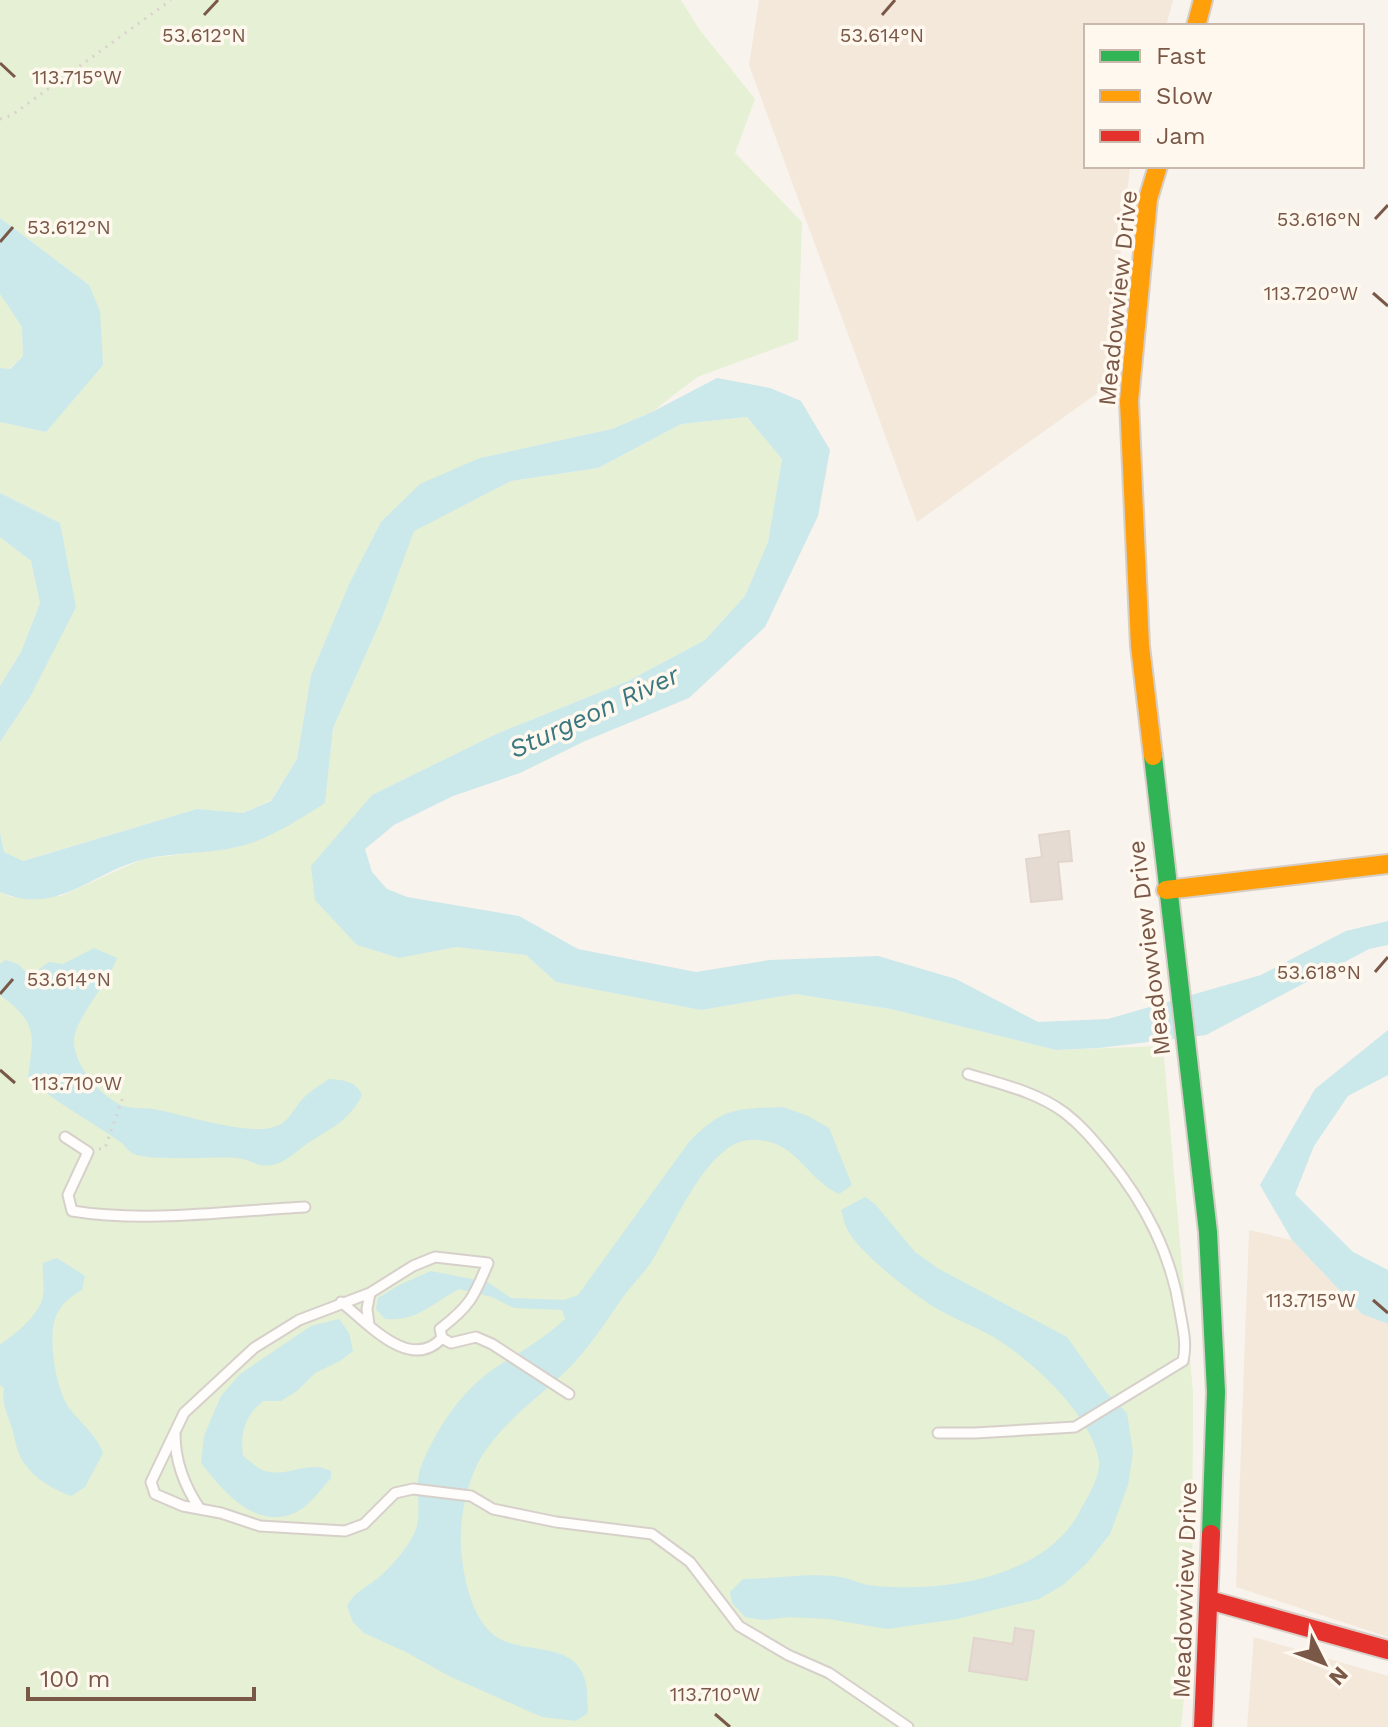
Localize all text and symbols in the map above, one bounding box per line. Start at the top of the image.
text: 53.612°N [162,23,246,47]
text: 53.614°N [840,23,924,47]
legend [1084,24,1364,168]
text: Fast [1156,42,1206,70]
text: 113.715°W [32,65,122,89]
text: Slow [1156,82,1213,110]
text: Jam [1156,122,1206,150]
street label: Meadowview Drive [1093,189,1143,407]
text: 53.616°N [1277,207,1361,231]
text: 53.612°N [27,215,111,239]
text: 113.720°W [1264,281,1358,305]
water label: Sturgeon River [504,659,685,764]
street label: Meadowview Drive [1122,839,1176,1057]
text: 53.618°N [1277,960,1361,984]
text: 53.614°N [27,967,111,991]
text: 113.710°W [32,1071,122,1095]
text: 113.715°W [1266,1288,1356,1312]
street label: Meadowview Drive [1167,1481,1203,1699]
north arrow [1284,1623,1364,1703]
scale bar [28,1651,254,1701]
text: N [1324,1662,1353,1690]
text: 100 m [40,1665,110,1693]
text: 113.710°W [670,1682,760,1706]

